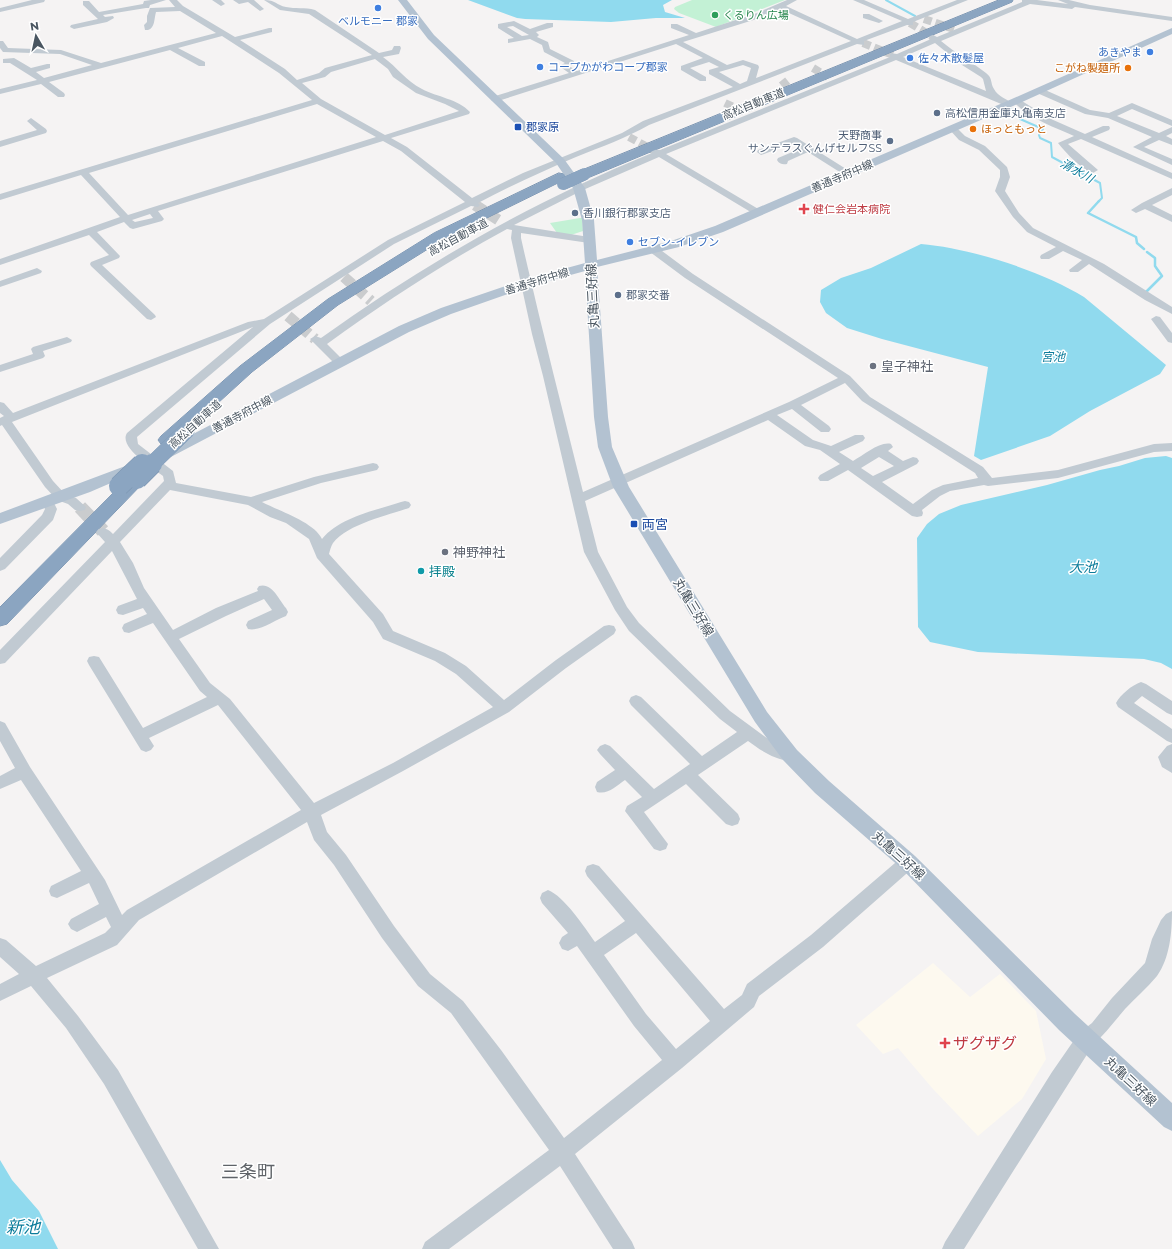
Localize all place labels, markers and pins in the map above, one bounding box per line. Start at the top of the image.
marker: ベルモニー 郡家 [373,3,383,13]
place label: くるりん広場 [723,8,789,22]
marker: くるりん広場 [710,10,720,20]
place label: ベルモニー 郡家 [338,14,418,28]
place label: あきやま [1098,45,1142,59]
marker: あきやま [1145,47,1155,57]
place label: 佐々木散髪屋 [918,51,984,65]
marker: 佐々木散髪屋 [905,53,915,63]
place label: コープかがわコープ郡家 [548,60,668,74]
place label: こがね製麺所 [1054,61,1121,75]
marker: コープかがわコープ郡家 [535,62,545,72]
marker: こがね製麺所 [1123,63,1133,73]
place label: 高松信用金庫丸亀南支店 [945,106,1066,120]
marker: 高松信用金庫丸亀南支店 [932,108,942,118]
place label: 郡家原 [526,120,559,134]
marker: 郡家原 [513,122,523,132]
place label: ほっともっと [981,122,1047,136]
marker: ほっともっと [968,124,978,134]
place label: 天野商事 サンテラスぐんげセルフSS [748,128,882,155]
marker: 天野商事 サンテラスぐんげセルフSS [885,136,895,146]
place label: 健仁会岩本病院 [813,202,890,216]
marker: 健仁会岩本病院 [798,203,810,215]
place label: 香川銀行郡家支店 [583,206,671,220]
marker: 香川銀行郡家支店 [570,208,580,218]
place label: セブン-イレブン [638,235,719,249]
marker: セブン-イレブン [625,237,635,247]
place label: 郡家交番 [626,288,670,302]
marker: 郡家交番 [613,290,623,300]
place label: 皇子神社 [881,358,933,374]
marker: 皇子神社 [868,361,878,371]
place label: 両宮 [642,516,668,532]
marker: 両宮 [629,519,639,529]
place label: 神野神社 [453,544,505,560]
marker: 神野神社 [440,547,450,557]
place label: 拝殿 [429,563,455,579]
marker: 拝殿 [416,566,426,576]
place label: ザグザグ [953,1034,1017,1053]
marker: ザグザグ [940,1038,950,1048]

